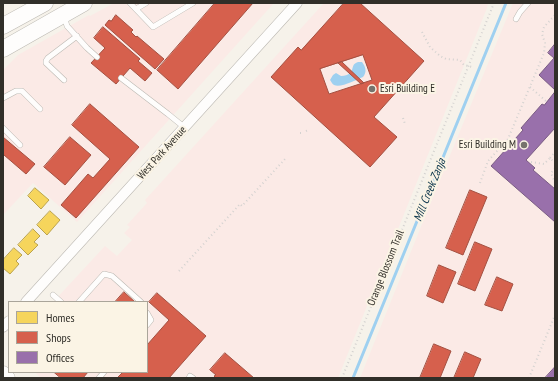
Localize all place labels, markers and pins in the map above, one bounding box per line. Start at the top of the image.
place label: Esri Building E [380,82,435,96]
marker: Esri Building E [367,84,377,94]
place label: Esri Building M [459,138,516,152]
marker: Esri Building M [519,140,529,150]

